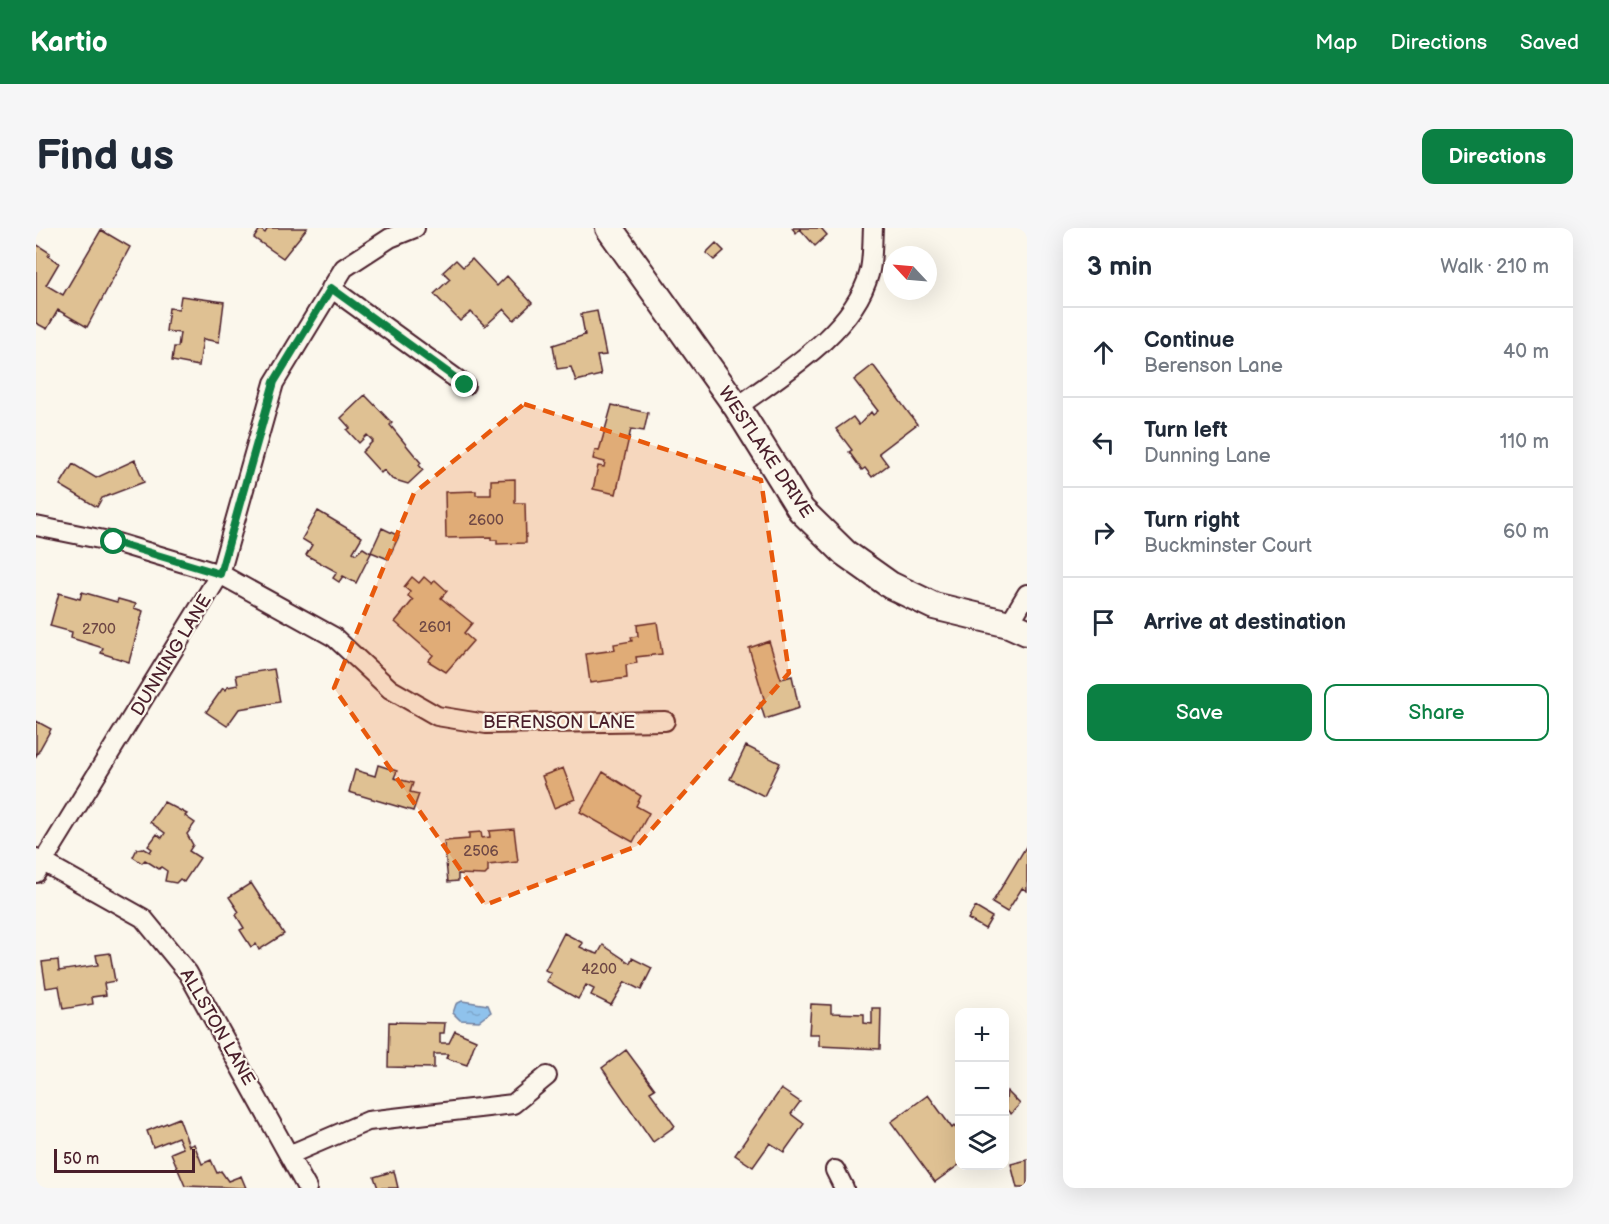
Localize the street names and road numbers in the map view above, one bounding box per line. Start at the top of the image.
street label: WESTLAKE DRIVE [714,383,817,522]
street label: DUNNING LANE [127,591,216,720]
street label: BERENSON LANE [483,712,635,733]
street label: ALLSTON LANE [176,965,259,1089]

